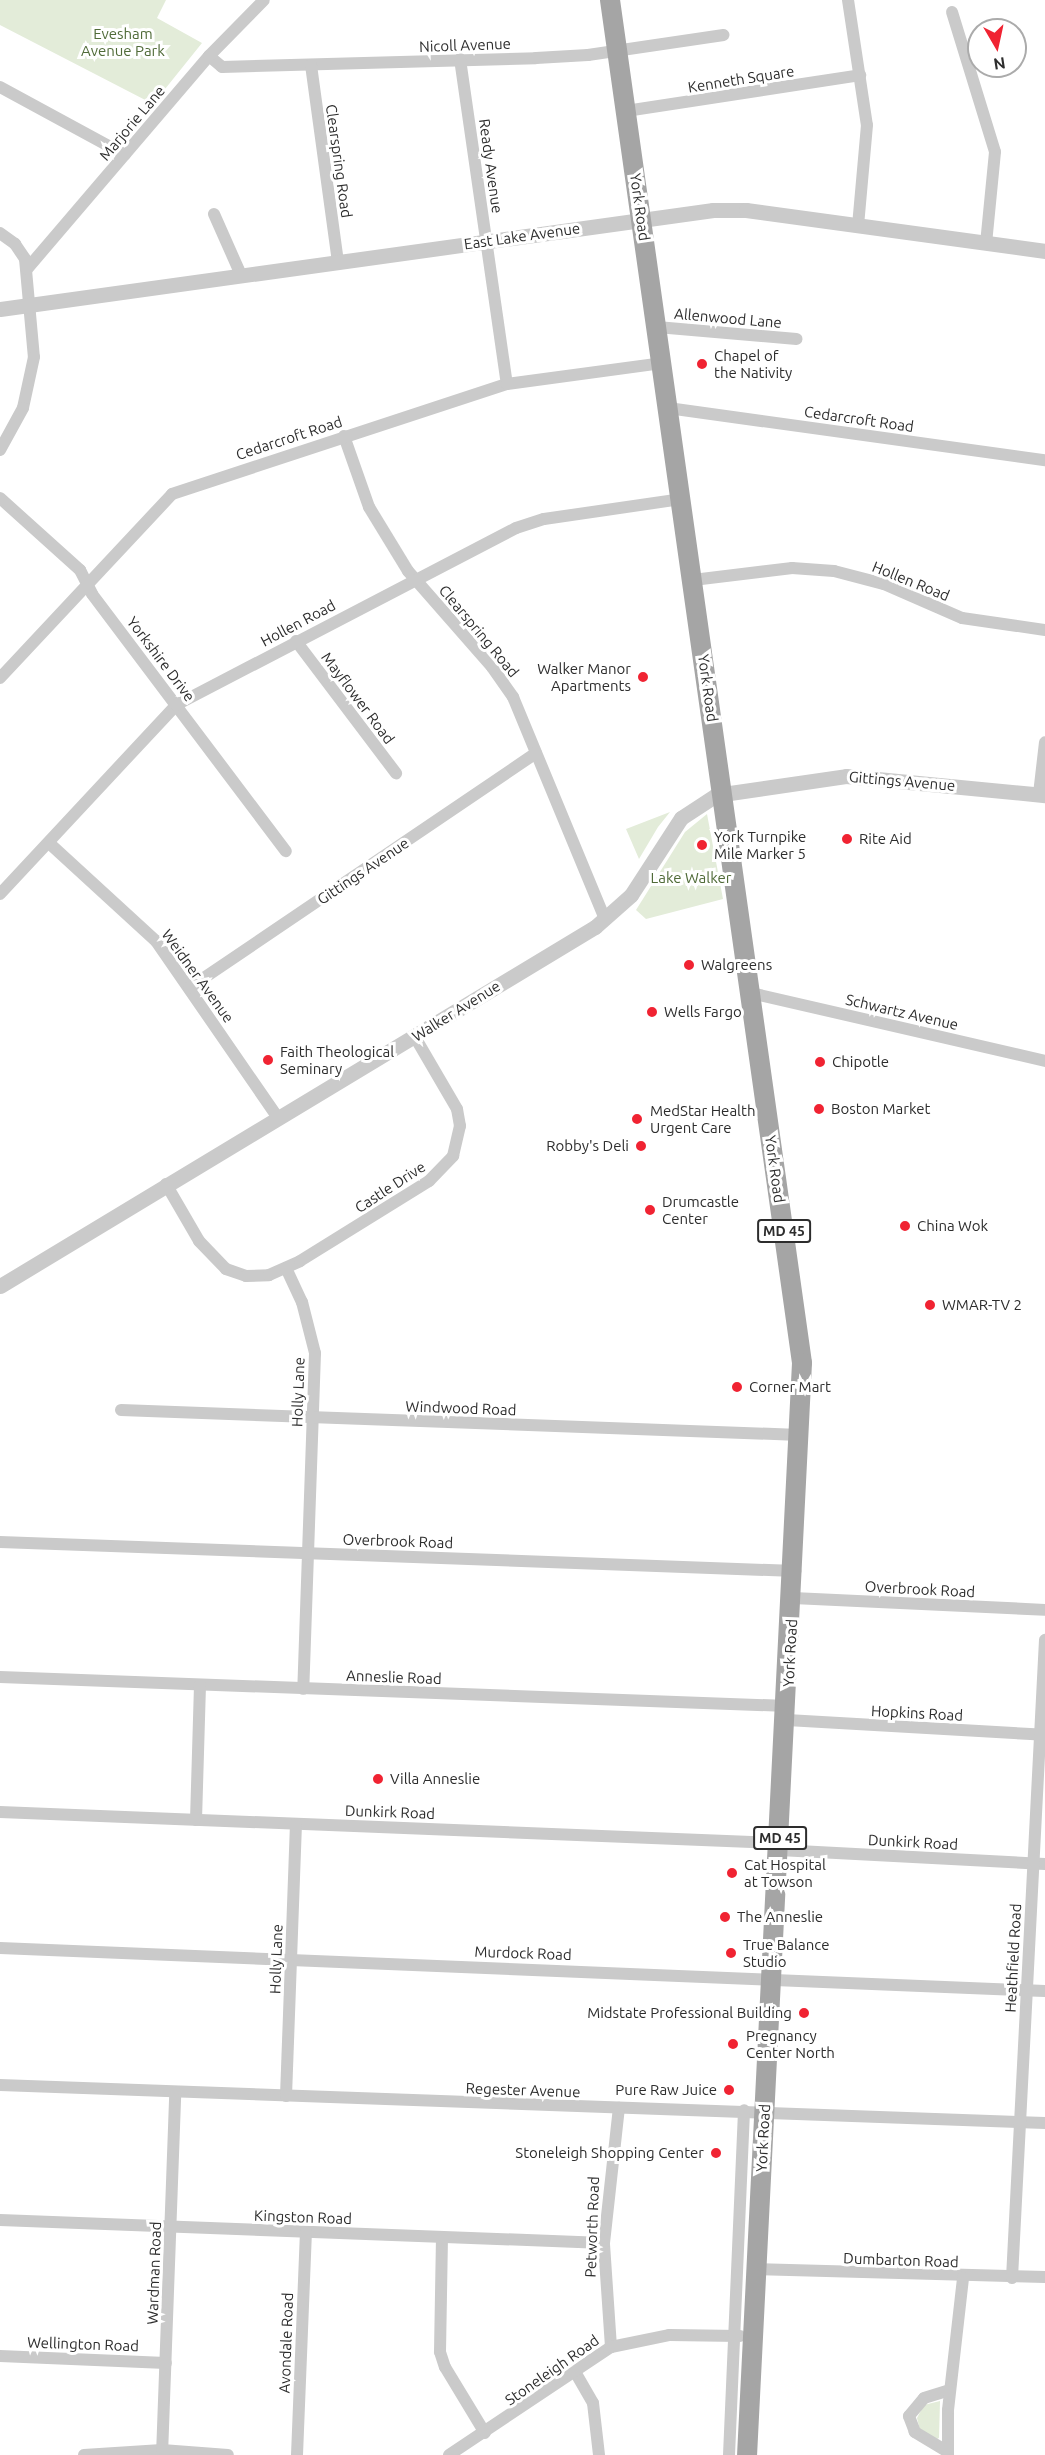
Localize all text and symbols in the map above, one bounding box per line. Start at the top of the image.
north arrow [967,18,1027,78]
park label: Evesham Avenue Park [81,24,165,59]
street label: Nicoll Avenue [419,34,511,56]
text: N [992,54,1007,74]
street label: Kenneth Square [687,62,795,96]
street label: Marjorie Lane [96,82,168,164]
street label: Clearspring Road [322,103,356,219]
street label: Ready Avenue [475,118,507,214]
street label: York Road [626,172,654,242]
street label: East Lake Avenue [463,219,581,253]
street label: Allenwood Lane [673,304,783,332]
place label: Chapel of the Nativity [714,346,792,381]
marker: Chapel of the Nativity [695,357,709,371]
street label: Cedarcroft Road [803,402,915,436]
street label: Cedarcroft Road [234,412,344,464]
street label: Hollen Road [870,557,952,605]
street label: Clearspring Road [435,581,523,681]
street label: Hollen Road [258,596,338,650]
street label: Yorkshire Drive [123,613,199,705]
street label: Mayflower Road [318,649,398,747]
street label: York Road [694,653,722,723]
place label: Walker Manor Apartments [537,659,631,694]
marker: Walker Manor Apartments [636,670,650,684]
street label: Gittings Avenue [848,767,956,795]
place label: York Turnpike Mile Marker 5 [714,827,806,862]
place label: Rite Aid [859,830,912,848]
marker: Rite Aid [840,832,854,846]
street label: Gittings Avenue [314,834,412,908]
marker: York Turnpike Mile Marker 5 [695,838,709,852]
park label: Lake Walker [651,869,731,887]
street label: Weidner Avenue [158,926,238,1026]
place label: Walgreens [701,956,772,974]
marker: Walgreens [682,958,696,972]
street label: Walker Avenue [409,977,503,1045]
street label: Schwartz Avenue [844,990,960,1034]
place label: Wells Fargo [664,1003,742,1021]
marker: Wells Fargo [645,1005,659,1019]
place label: Faith Theological Seminary [280,1042,394,1077]
marker: Faith Theological Seminary [261,1053,275,1067]
place label: Chipotle [832,1053,889,1071]
marker: Chipotle [813,1055,827,1069]
place label: Boston Market [831,1100,930,1118]
place label: MedStar Health Urgent Care [650,1101,755,1136]
marker: Boston Market [812,1102,826,1116]
marker: MedStar Health Urgent Care [628,1110,646,1128]
street label: York Road [761,1134,789,1204]
place label: Robby's Deli [546,1137,629,1155]
marker: Robby's Deli [634,1139,648,1153]
street label: Castle Drive [351,1158,429,1216]
place label: Drumcastle Center [662,1192,739,1227]
marker: Drumcastle Center [643,1203,657,1217]
place label: China Wok [917,1217,988,1235]
marker: China Wok [898,1219,912,1233]
road number: MD 45 [757,1220,811,1242]
place label: WMAR-TV 2 [942,1296,1022,1314]
marker: WMAR-TV 2 [923,1298,937,1312]
street label: Holly Lane [288,1357,308,1427]
place label: Corner Mart [749,1378,831,1396]
marker: Corner Mart [730,1380,744,1394]
street label: Windwood Road [405,1397,517,1419]
street label: Overbrook Road [342,1530,454,1552]
street label: Overbrook Road [864,1577,976,1601]
street label: York Road [779,1619,801,1687]
street label: Anneslie Road [346,1666,442,1688]
street label: Hopkins Road [870,1702,964,1724]
place label: Villa Anneslie [390,1770,480,1788]
marker: Villa Anneslie [371,1772,385,1786]
street label: Dunkirk Road [345,1801,435,1823]
road number: MD 45 [753,1827,807,1849]
street label: Dunkirk Road [867,1831,959,1853]
place label: Cat Hospital at Towson [744,1855,826,1890]
marker: Cat Hospital at Towson [725,1866,739,1880]
street label: Heathfield Road [1001,1903,1025,2013]
place label: The Anneslie [737,1908,823,1926]
marker: The Anneslie [718,1910,732,1924]
street label: Holly Lane [266,1924,286,1994]
place label: True Balance Studio [743,1935,829,1970]
street label: Murdock Road [474,1942,572,1964]
marker: True Balance Studio [724,1946,738,1960]
place label: Midstate Professional Building [587,2004,792,2022]
marker: Midstate Professional Building [797,2006,811,2020]
place label: Pregnancy Center North [746,2026,835,2061]
marker: Pregnancy Center North [724,2035,742,2053]
street label: Regester Avenue [465,2079,581,2101]
place label: Pure Raw Juice [615,2081,717,2099]
marker: Pure Raw Juice [722,2083,736,2097]
street label: York Road [752,2104,774,2172]
place label: Stoneleigh Shopping Center [515,2144,704,2162]
marker: Stoneleigh Shopping Center [709,2146,723,2160]
street label: Petworth Road [581,2176,603,2278]
street label: Kingston Road [254,2206,352,2228]
street label: Wardman Road [143,2221,165,2325]
street label: Dumbarton Road [843,2249,959,2271]
street label: Avondale Road [275,2292,297,2394]
street label: Stoneleigh Road [502,2331,602,2409]
street label: Wellington Road [27,2333,139,2355]

